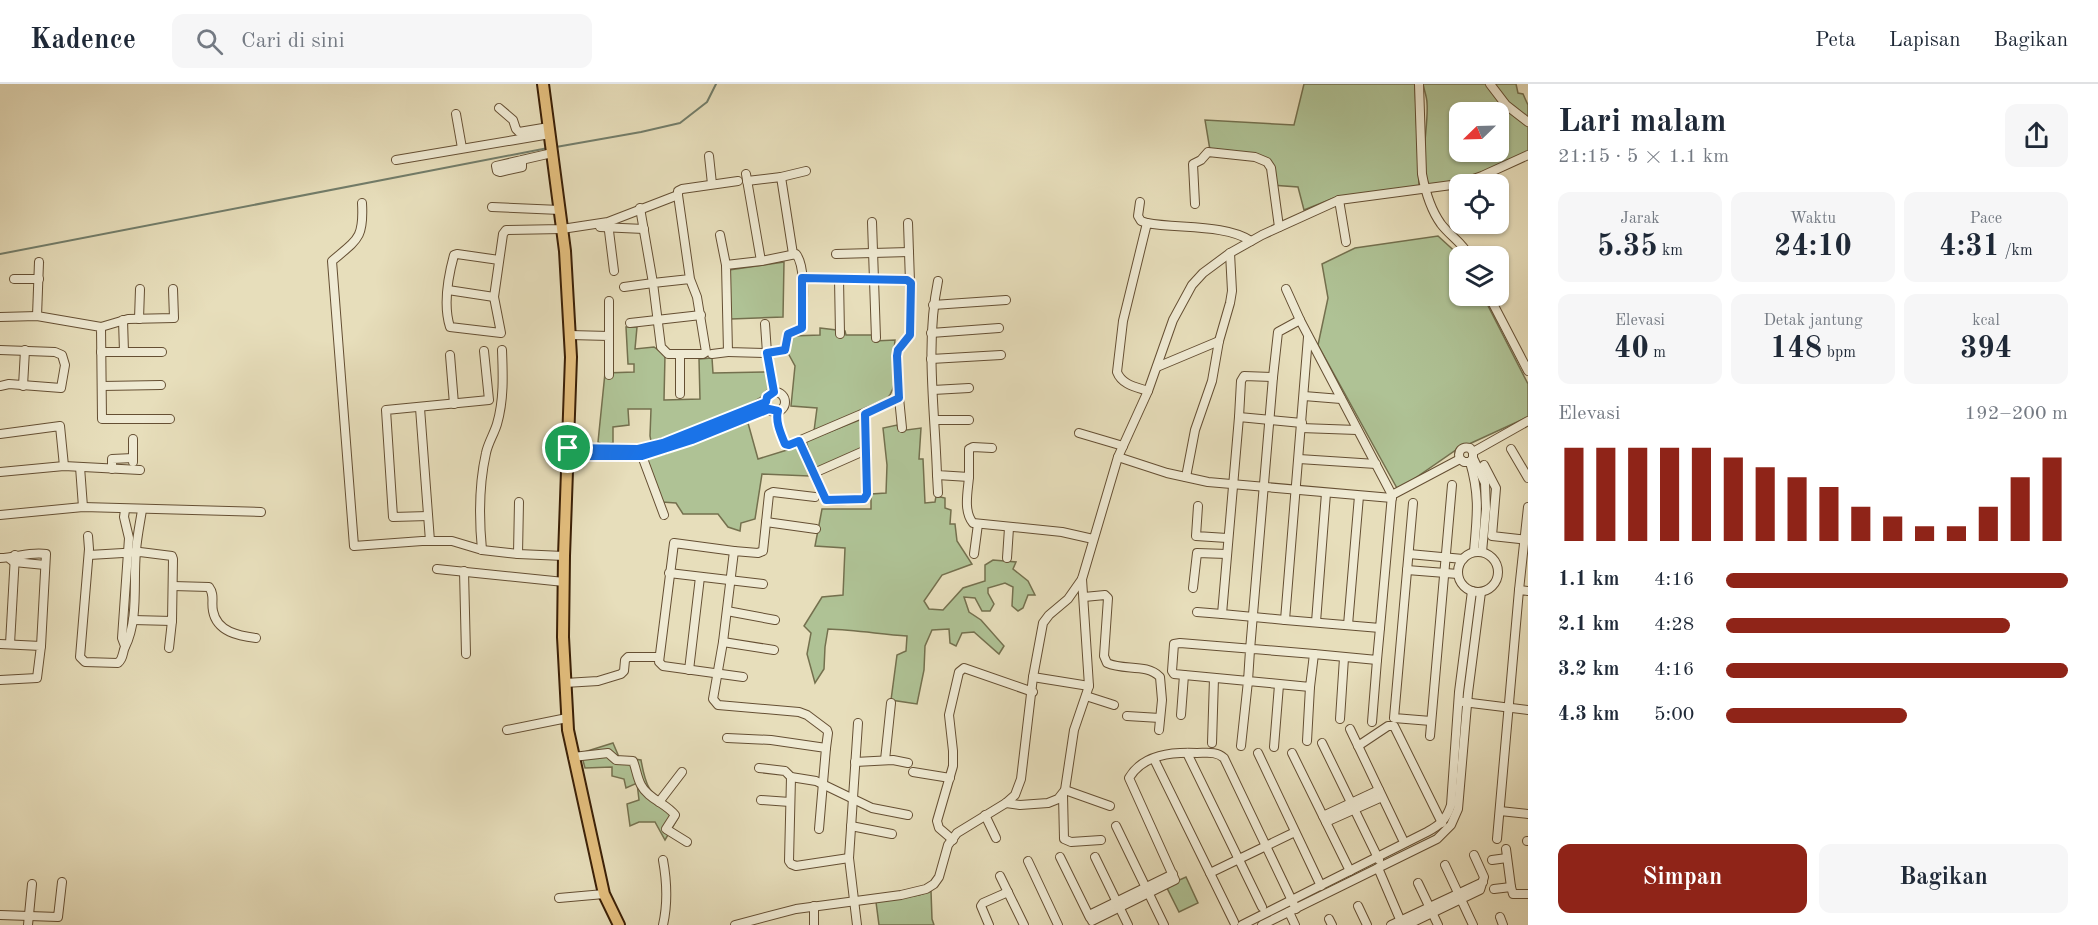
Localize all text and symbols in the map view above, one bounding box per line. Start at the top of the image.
search box [172,14,592,68]
icon: search [193,25,226,58]
text: Kadence [30,27,136,55]
text: Cari di sini [241,30,345,52]
text: Peta [1815,30,1856,51]
text: Lapisan [1889,30,1960,51]
text: Bagikan [1993,30,2068,51]
north arrow [1449,102,1509,162]
map controls [1449,102,1509,306]
button: share [2005,104,2068,167]
text: Lari malam [1558,106,1727,139]
text: 21:15 · 5 × 1.1 km [1558,147,1729,167]
button: locate [1449,174,1509,234]
text: Jarak [1620,211,1660,227]
text: Waktu [1790,211,1836,227]
text: Pace [1970,211,2002,227]
text: 5.35 [1597,232,1658,262]
text: 24:10 [1774,232,1852,262]
text: 4:31 [1939,232,2000,262]
text: km [1658,243,1683,259]
text: /km [2000,243,2033,259]
button: layers [1449,246,1509,306]
text: Elevasi [1615,313,1665,329]
text: Detak jantung [1763,313,1863,329]
text: kcal [1972,313,2000,329]
text: 40 [1614,334,1649,364]
text: 148 [1770,334,1822,364]
text: 394 [1960,334,2012,364]
text: m [1649,345,1666,361]
text: bpm [1822,345,1856,361]
text: Elevasi [1558,404,1620,424]
text: 192–200 m [1965,404,2068,424]
pin [542,422,593,473]
icon: arrive [551,431,584,464]
text: 1.1 km [1558,570,1620,590]
text: 4:16 [1654,570,1694,590]
text: 2.1 km [1558,615,1620,635]
text: 4:28 [1654,615,1694,635]
text: 3.2 km [1558,660,1620,680]
text: 4:16 [1654,660,1694,680]
text: 4.3 km [1558,705,1620,725]
text: 5:00 [1654,705,1694,725]
button: Simpan [1558,844,1807,913]
button: Bagikan [1819,844,2068,913]

